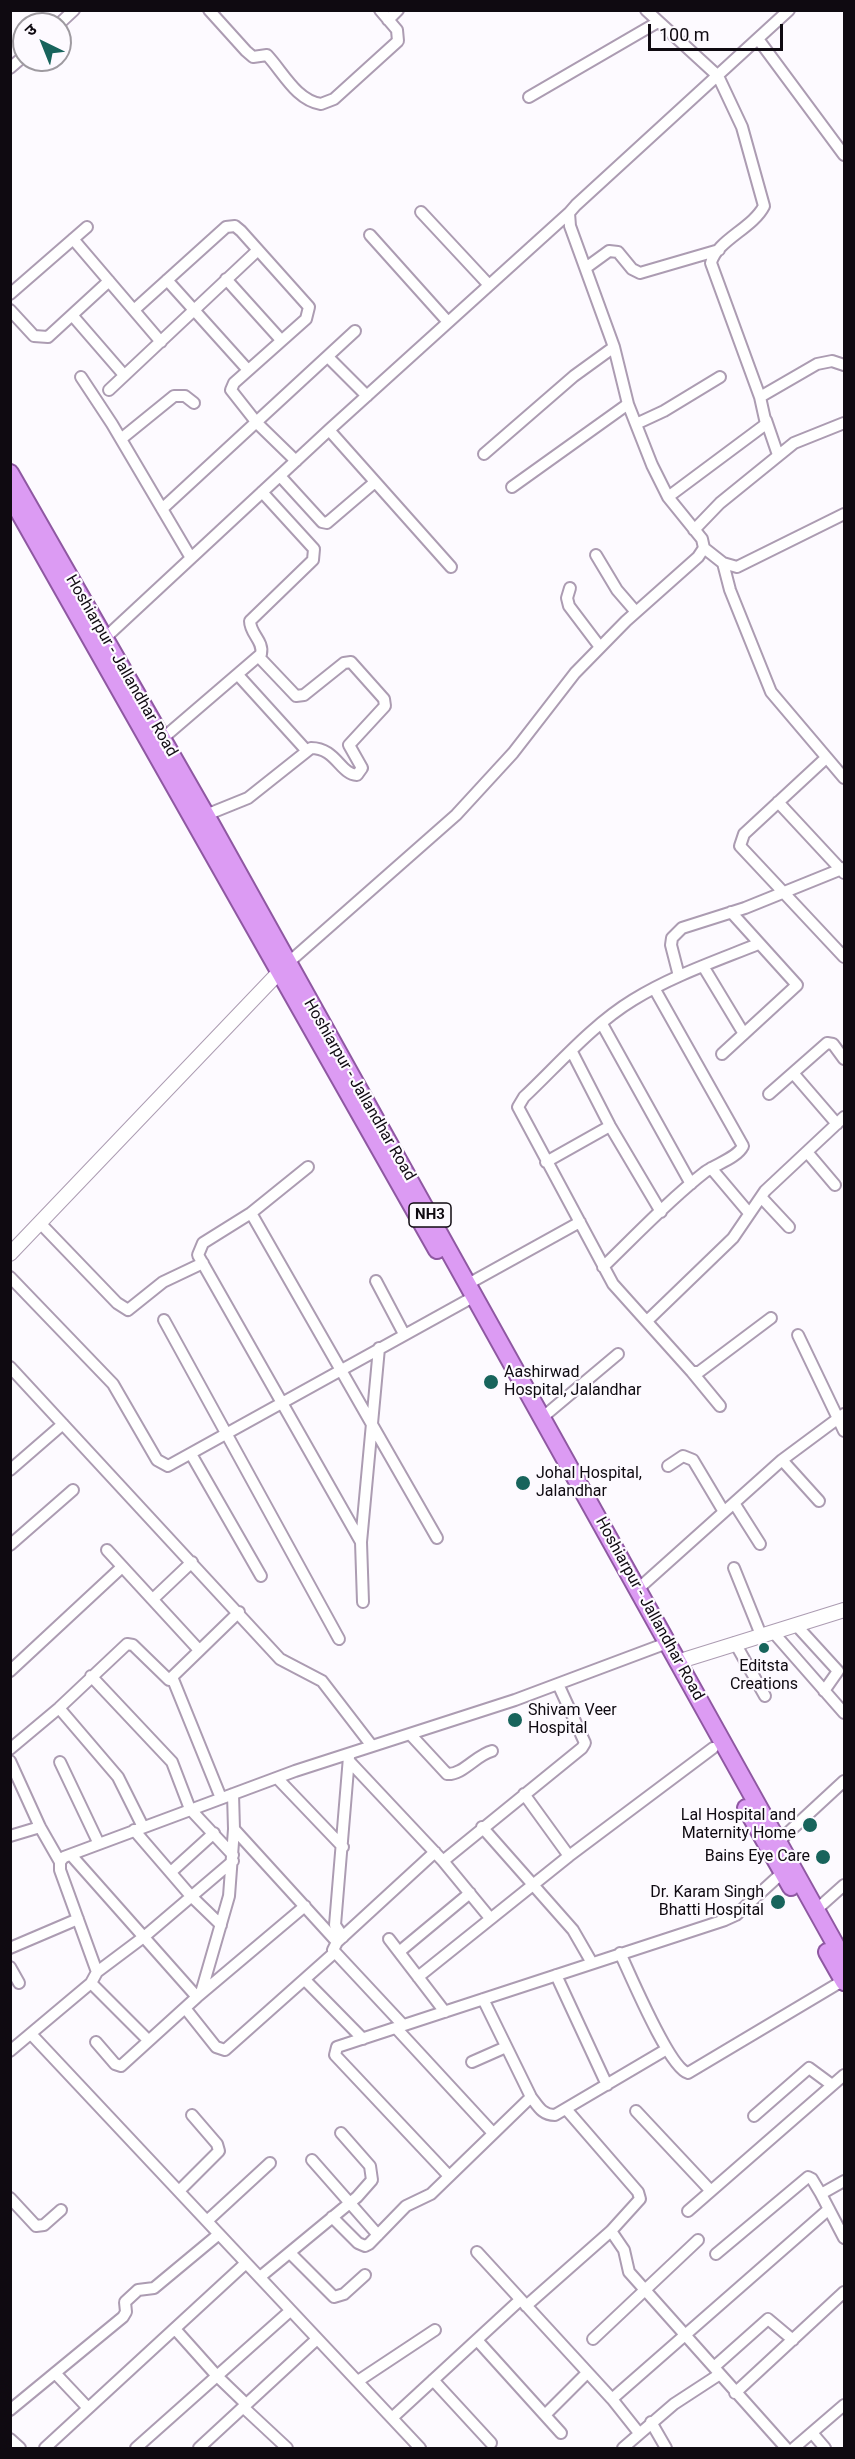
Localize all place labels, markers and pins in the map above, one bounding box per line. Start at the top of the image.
place label: Aashirwad Hospital, Jalandhar [504,1363,642,1401]
marker: Aashirwad Hospital, Jalandhar [482,1373,500,1391]
place label: Johal Hospital, Jalandhar [536,1464,642,1502]
marker: Johal Hospital, Jalandhar [514,1474,532,1492]
marker: Editsta Creations [757,1641,771,1655]
place label: Editsta Creations [730,1657,798,1695]
place label: Shivam Veer Hospital [528,1701,617,1739]
marker: Shivam Veer Hospital [506,1711,524,1729]
place label: Lal Hospital and Maternity Home [681,1806,796,1844]
marker: Lal Hospital and Maternity Home [801,1816,819,1834]
place label: Bains Eye Care [705,1847,810,1867]
marker: Bains Eye Care [814,1848,832,1866]
place label: Dr. Karam Singh Bhatti Hospital [650,1883,764,1921]
marker: Dr. Karam Singh Bhatti Hospital [769,1893,787,1911]

